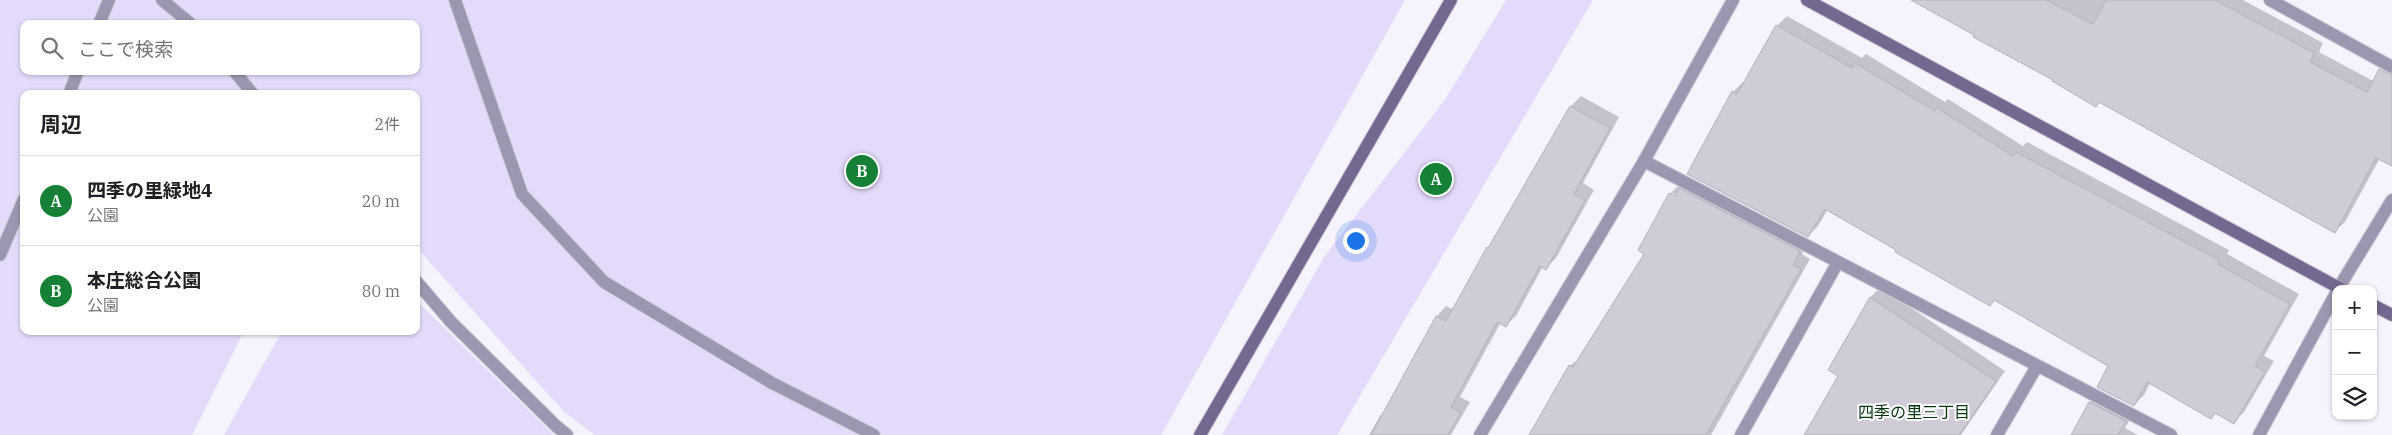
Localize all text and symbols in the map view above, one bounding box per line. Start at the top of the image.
search box [20,20,420,75]
icon: search [38,34,66,62]
text: ここで検索 [78,37,173,61]
text: 周辺 [40,110,82,138]
text: 2件 [374,114,400,134]
pin: B [846,152,878,190]
pin: A [1420,160,1452,198]
text: 四季の里緑地4 [87,178,212,202]
text: A [50,191,62,211]
text: 20 m [362,191,400,211]
text: 公園 [87,205,119,225]
your location [1343,228,1369,254]
text: 本庄総合公園 [87,268,201,292]
text: B [50,281,62,301]
text: 80 m [362,281,400,301]
map controls [2332,285,2377,420]
button: + [2332,285,2377,330]
text: 公園 [87,295,119,315]
button: − [2332,330,2377,375]
button: layers [2332,375,2377,420]
district label: 四季の里三丁目 [1858,402,1970,422]

